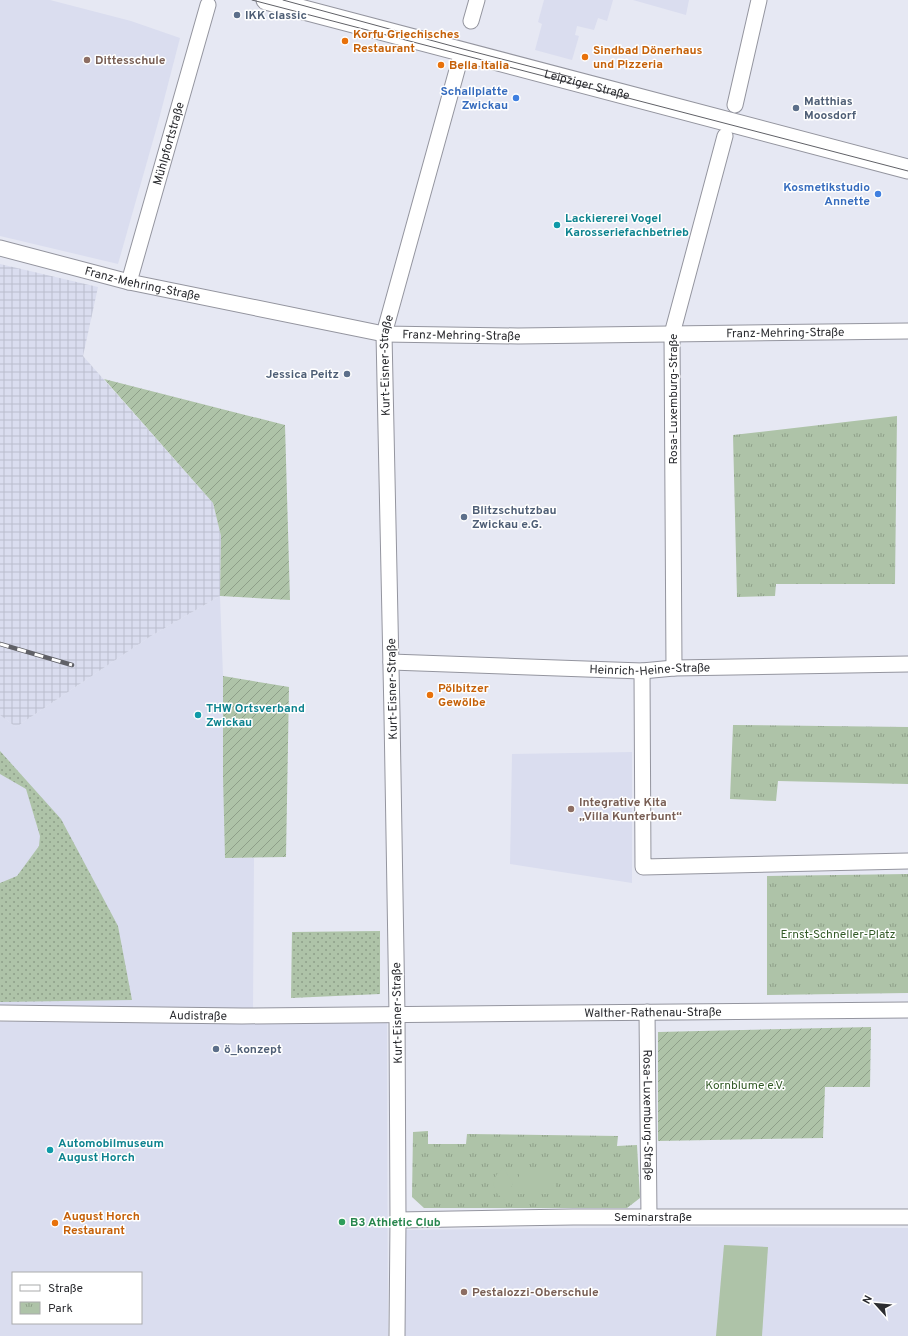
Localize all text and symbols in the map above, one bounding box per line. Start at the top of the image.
place label: IKK classic [245,8,307,24]
marker: IKK classic [232,10,242,20]
place label: Korfu Griechisches Restaurant [353,27,459,57]
marker: Korfu Griechisches Restaurant [340,36,350,46]
place label: Sindbad Dönerhaus und Pizzeria [593,43,703,73]
marker: Sindbad Dönerhaus und Pizzeria [580,52,590,62]
place label: Dittesschule [95,53,166,69]
marker: Dittesschule [82,55,92,65]
place label: Bella Italia [449,58,509,74]
marker: Bella Italia [436,60,446,70]
street label: Leipziger Straße [542,67,631,104]
place label: Schallplatte Zwickau [441,84,508,114]
marker: Schallplatte Zwickau [511,93,521,103]
place label: Matthias Moosdorf [804,94,857,124]
street label: Mühlpfortstraße [150,100,189,187]
marker: Matthias Moosdorf [791,103,801,113]
place label: Kosmetikstudio Annette [783,180,870,210]
marker: Kosmetikstudio Annette [873,189,883,199]
place label: Lackiererei Vogel Karosseriefachbetrieb [565,211,689,241]
marker: Lackiererei Vogel Karosseriefachbetrieb [552,220,562,230]
street label: Franz-Mehring-Straße [83,264,202,305]
street label: Kurt-Eisner-Straße [377,313,398,416]
street label: Franz-Mehring-Straße [726,325,845,342]
street label: Franz-Mehring-Straße [402,327,521,345]
street label: Rosa-Luxemburg-Straße [666,333,682,465]
place label: Jessica Peitz [266,367,339,383]
marker: Jessica Peitz [342,369,352,379]
place label: Blitzschutzbau Zwickau e.G. [472,503,557,533]
marker: Blitzschutzbau Zwickau e.G. [459,512,469,522]
street label: Kurt-Eisner-Straße [384,638,402,740]
street label: Heinrich-Heine-Straße [589,660,710,680]
place label: Pölbitzer Gewölbe [438,681,489,711]
marker: Pölbitzer Gewölbe [425,690,435,700]
place label: THW Ortsverband Zwickau [206,701,305,731]
marker: THW Ortsverband Zwickau [193,710,203,720]
place label: Integrative Kita „Villa Kunterbunt“ [579,795,682,825]
marker: Integrative Kita „Villa Kunterbunt“ [566,804,576,814]
park label: Ernst-Schneller-Platz [780,927,896,943]
street label: Kurt-Eisner-Straße [389,962,407,1064]
street label: Walther-Rathenau-Straße [584,1005,722,1022]
street label: Audistraße [169,1008,227,1025]
place label: ö_konzept [224,1042,282,1058]
marker: ö_konzept [211,1044,221,1054]
street label: Rosa-Luxemburg-Straße [638,1049,656,1181]
park label: Kornblume e.V. [705,1078,785,1094]
place label: Automobilmuseum August Horch [58,1136,164,1166]
marker: Automobilmuseum August Horch [45,1145,55,1155]
place label: August Horch Restaurant [63,1209,140,1239]
street label: Seminarstraße [614,1210,692,1226]
place label: B3 Athletic Club [350,1215,441,1231]
marker: B3 Athletic Club [337,1217,347,1227]
marker: August Horch Restaurant [50,1218,60,1228]
legend [12,1272,142,1324]
text: Straße [48,1281,83,1297]
north arrow [856,1284,896,1324]
place label: Pestalozzi-Oberschule [472,1285,599,1301]
marker: Pestalozzi-Oberschule [459,1287,469,1297]
text: N [860,1293,876,1307]
text: Park [48,1301,73,1317]

